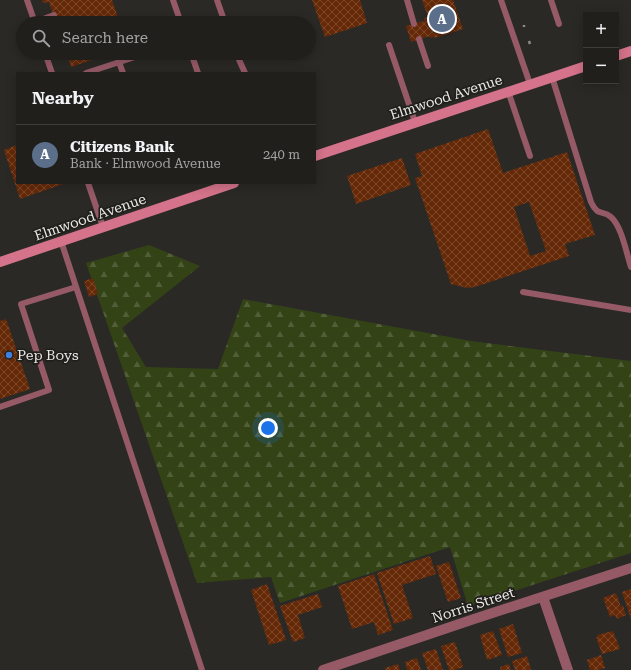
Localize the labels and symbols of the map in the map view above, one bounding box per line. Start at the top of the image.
pin: A [429,4,455,34]
street label: Elmwood Avenue [388,71,504,123]
street label: Elmwood Avenue [32,190,148,244]
place label: Pep Boys [17,347,79,363]
marker: Pep Boys [4,350,14,360]
your location [258,418,278,438]
street label: Norris Street [430,584,516,626]

